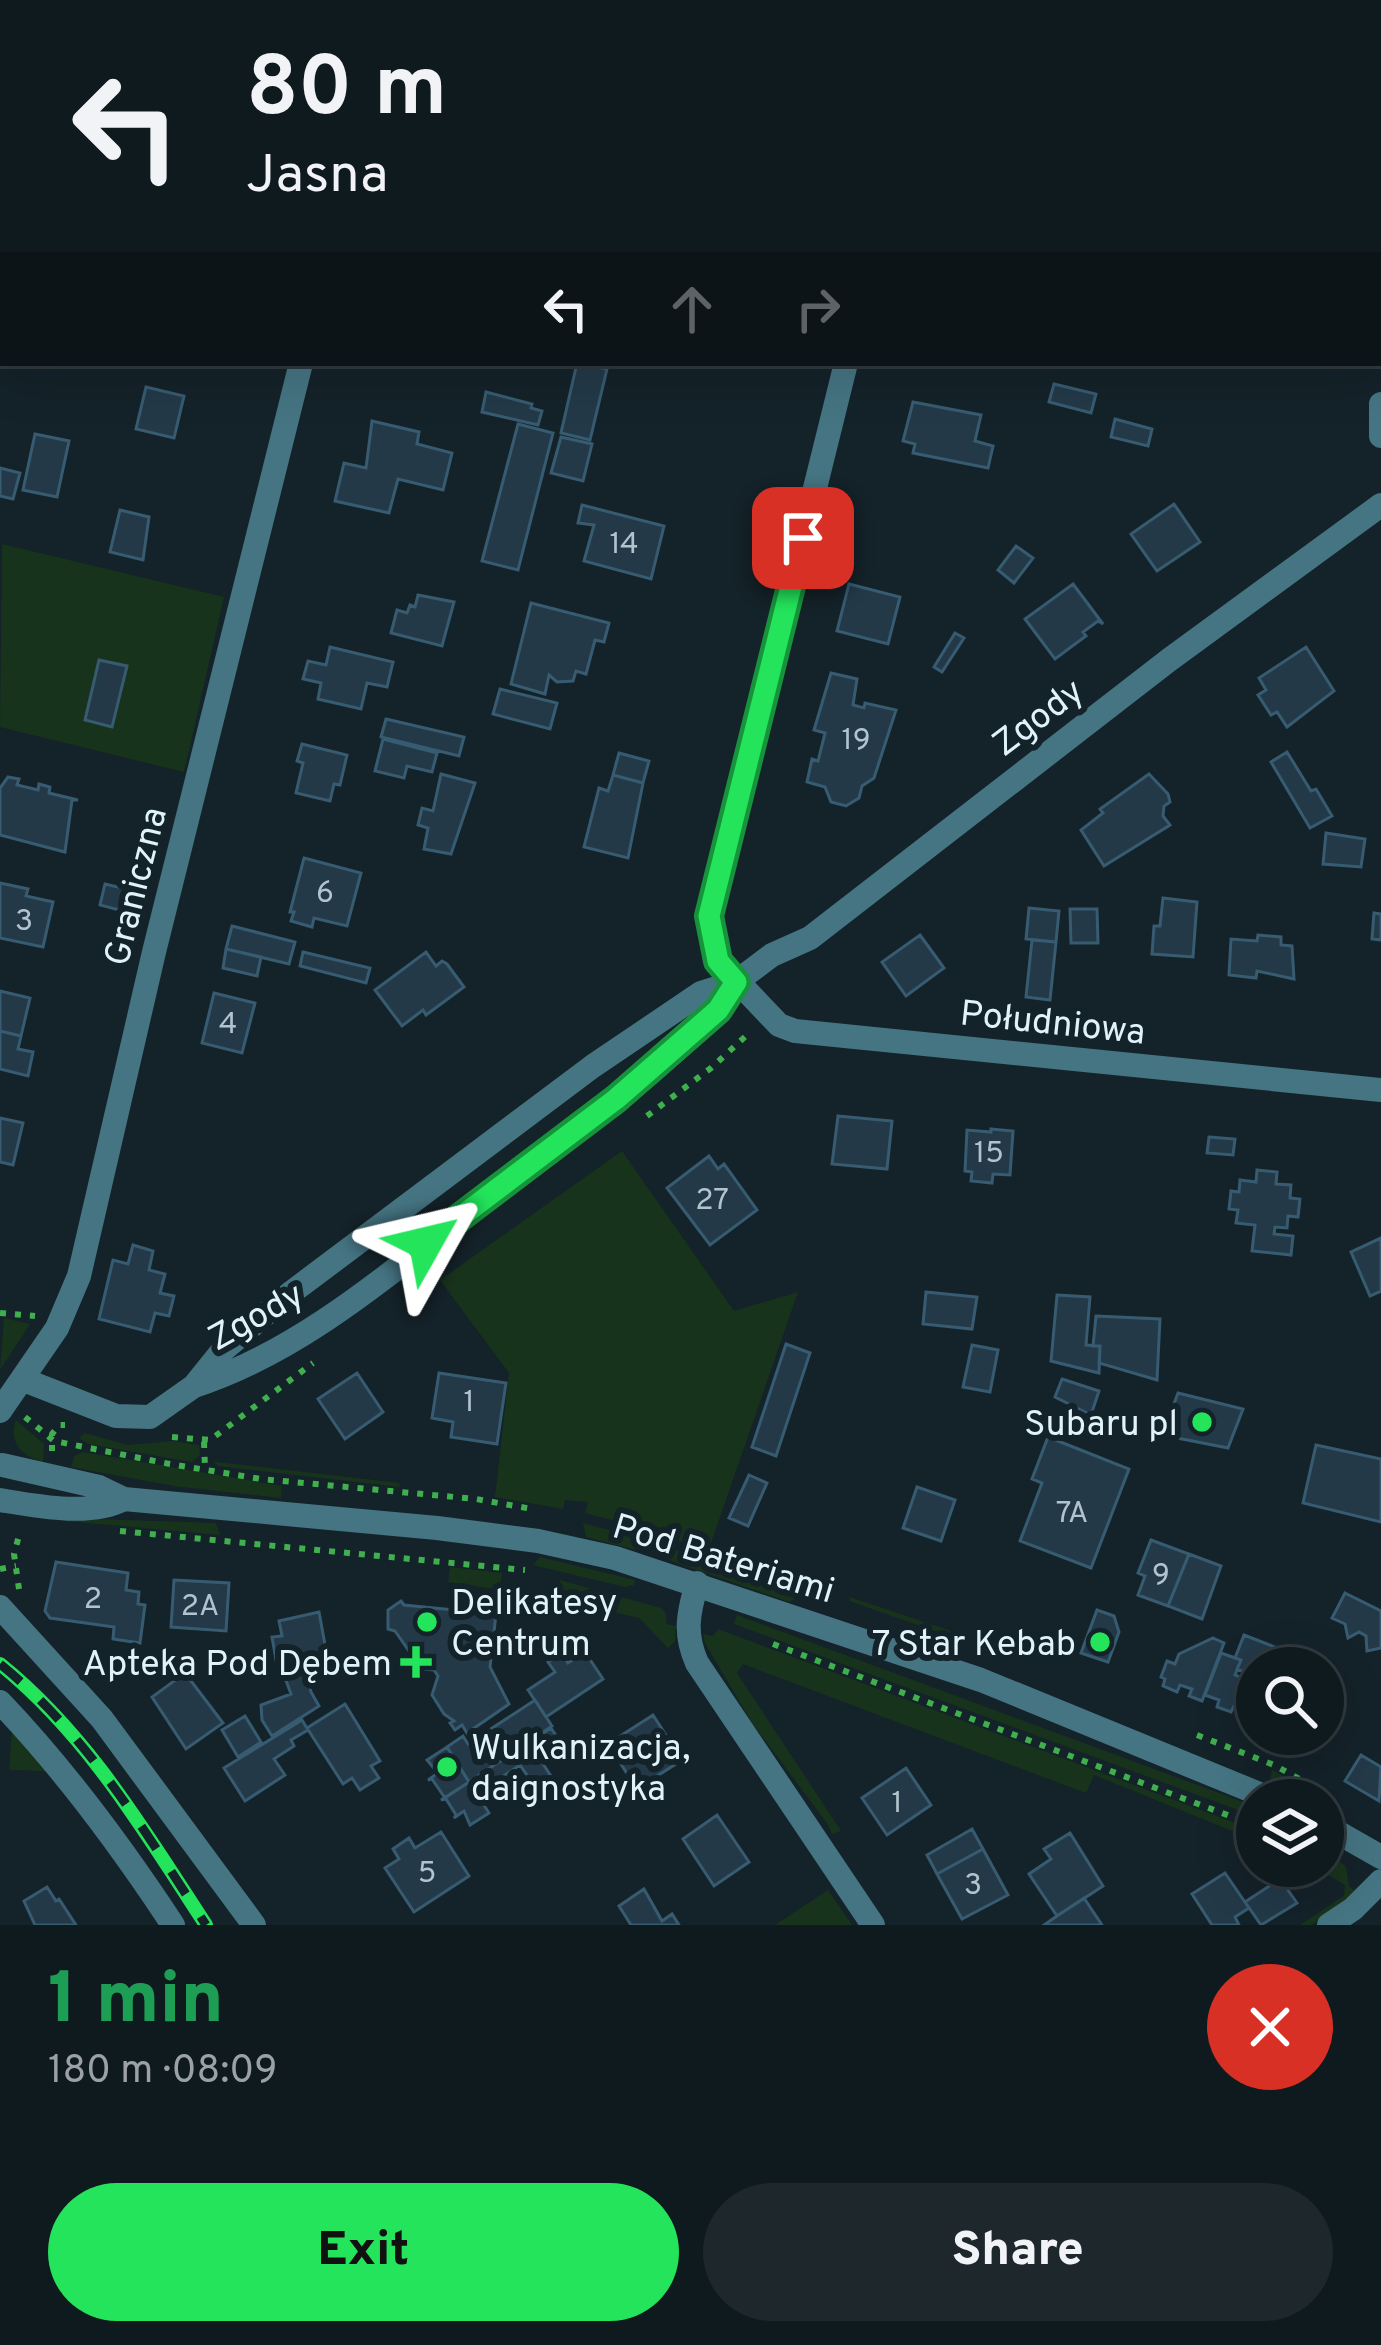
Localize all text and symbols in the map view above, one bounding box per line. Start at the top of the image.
text: 80 m [246,39,447,145]
icon: left [48,48,204,204]
text: Jasna [246,143,388,212]
icon: left [533,276,599,342]
icon: ahead [659,276,725,342]
icon: right [785,276,851,342]
pin [752,487,854,589]
icon: arrive [770,505,836,571]
house number: 14 [609,527,639,564]
street label: Zgody [985,670,1094,768]
house number: 19 [841,723,871,760]
street label: Graniczna [96,803,180,971]
house number: 6 [316,876,334,913]
house number: 3 [15,904,33,941]
street label: Południowa [958,992,1148,1058]
house number: 4 [219,1007,237,1044]
house number: 15 [974,1136,1004,1173]
position arrow [363,1180,489,1306]
house number: 27 [695,1183,729,1220]
street label: Zgody [201,1273,313,1364]
house number: 1 [463,1385,475,1422]
place label: Subaru pl [1024,1403,1178,1449]
marker: Subaru pl [1189,1409,1215,1435]
house number: 7A [1056,1496,1088,1533]
street label: Pod Bateriami [606,1505,839,1616]
house number: 9 [1152,1558,1170,1595]
house number: 2 [84,1582,102,1619]
place label: Delikatesy Centrum [451,1582,617,1669]
house number: 2A [181,1589,219,1626]
marker: Delikatesy Centrum [414,1609,440,1635]
place label: 7 Star Kebab [872,1623,1076,1669]
marker: 7 Star Kebab [1087,1629,1113,1655]
place label: Apteka Pod Dębem [83,1643,392,1689]
map controls [1236,1647,1344,1887]
button: search [1236,1647,1344,1755]
marker: Apteka Pod Dębem [403,1649,429,1675]
place label: Wulkanizacja, daignostyka [471,1727,690,1814]
marker: Wulkanizacja, daignostyka [434,1754,460,1780]
button: layers [1236,1779,1344,1887]
house number: 1 [891,1786,903,1823]
house number: 5 [418,1856,436,1893]
house number: 3 [964,1868,982,1905]
text: 1 min [48,1957,224,2049]
button: close [1207,1964,1333,2090]
text: 180 m · 08:09 [48,2048,278,2097]
button: Exit [48,2183,679,2321]
button: Share [703,2183,1333,2321]

